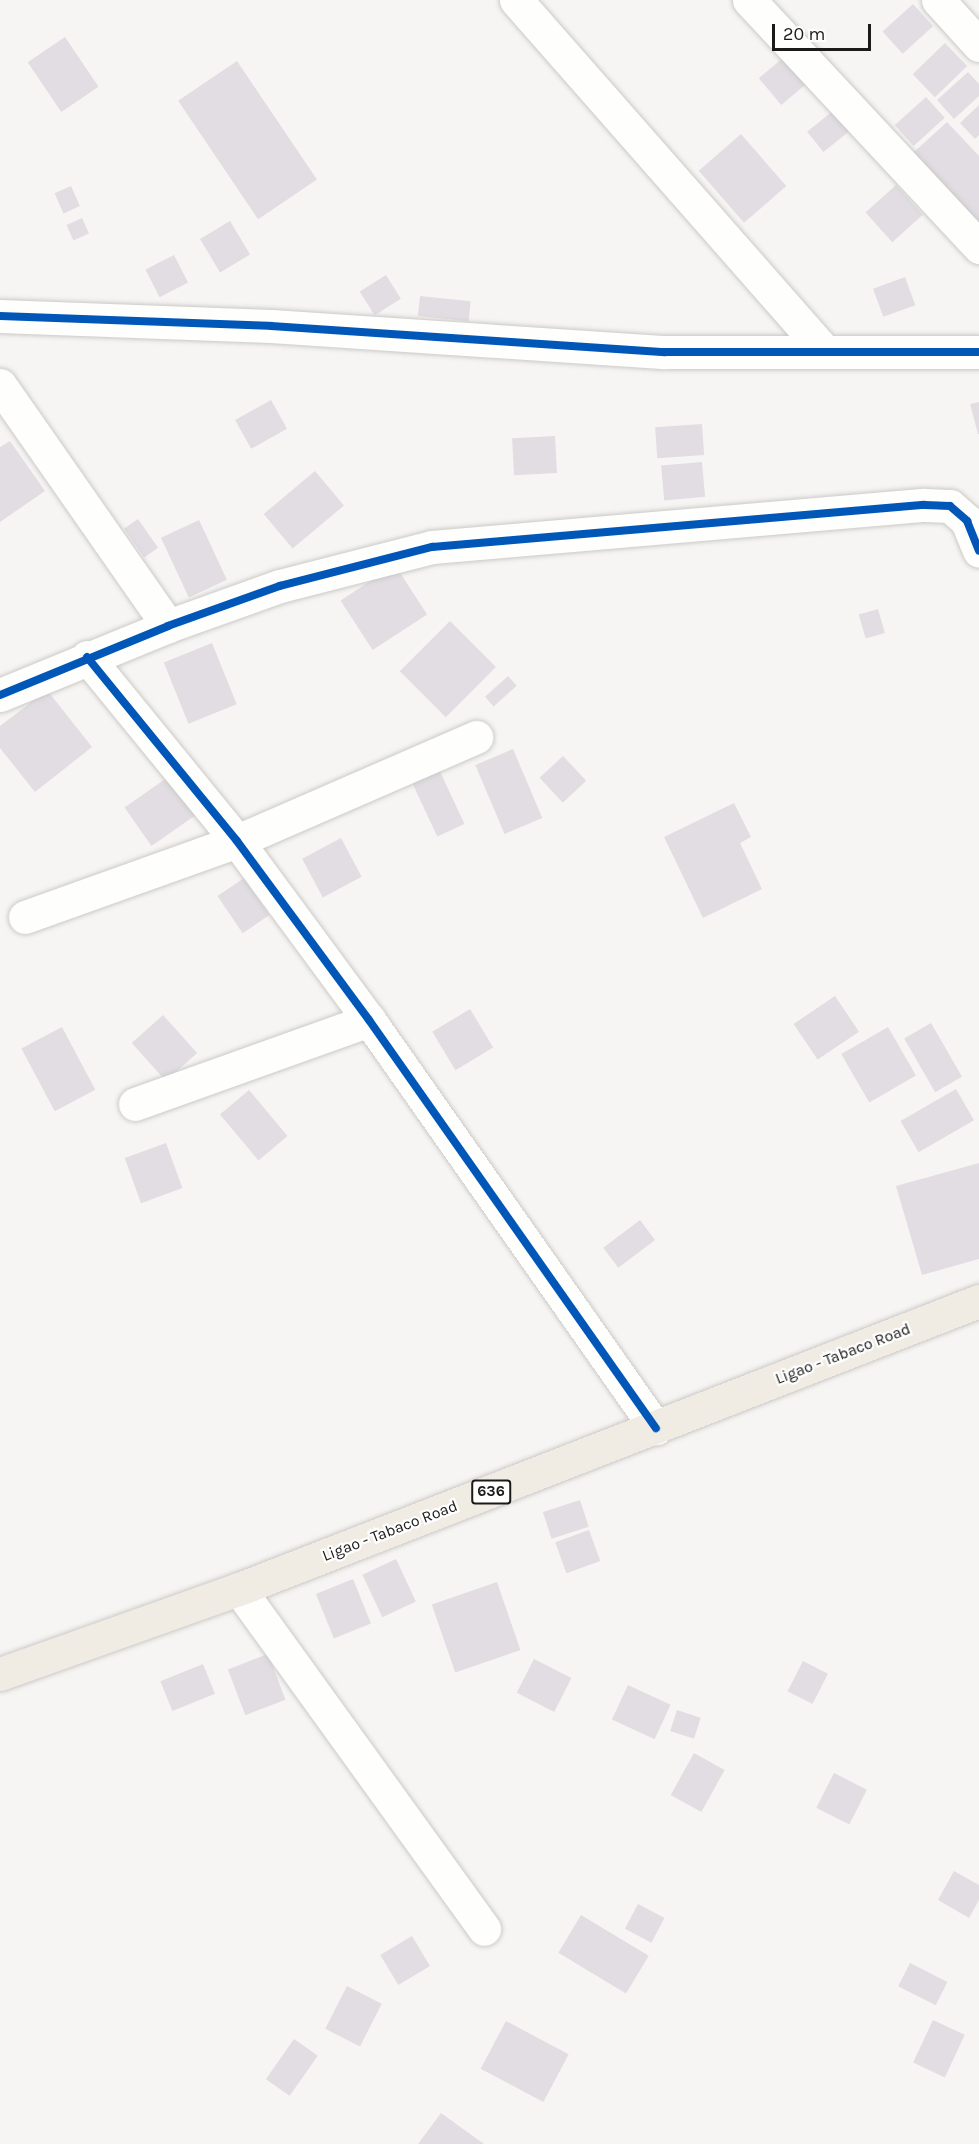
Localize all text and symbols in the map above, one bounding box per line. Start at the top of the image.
scale bar [775,12,874,50]
text: 20 m [783,23,825,45]
street label: Ligao - Tabaco Road [773,1319,913,1389]
road number: 636 [470,1480,512,1504]
street label: Ligao - Tabaco Road [320,1496,460,1566]

